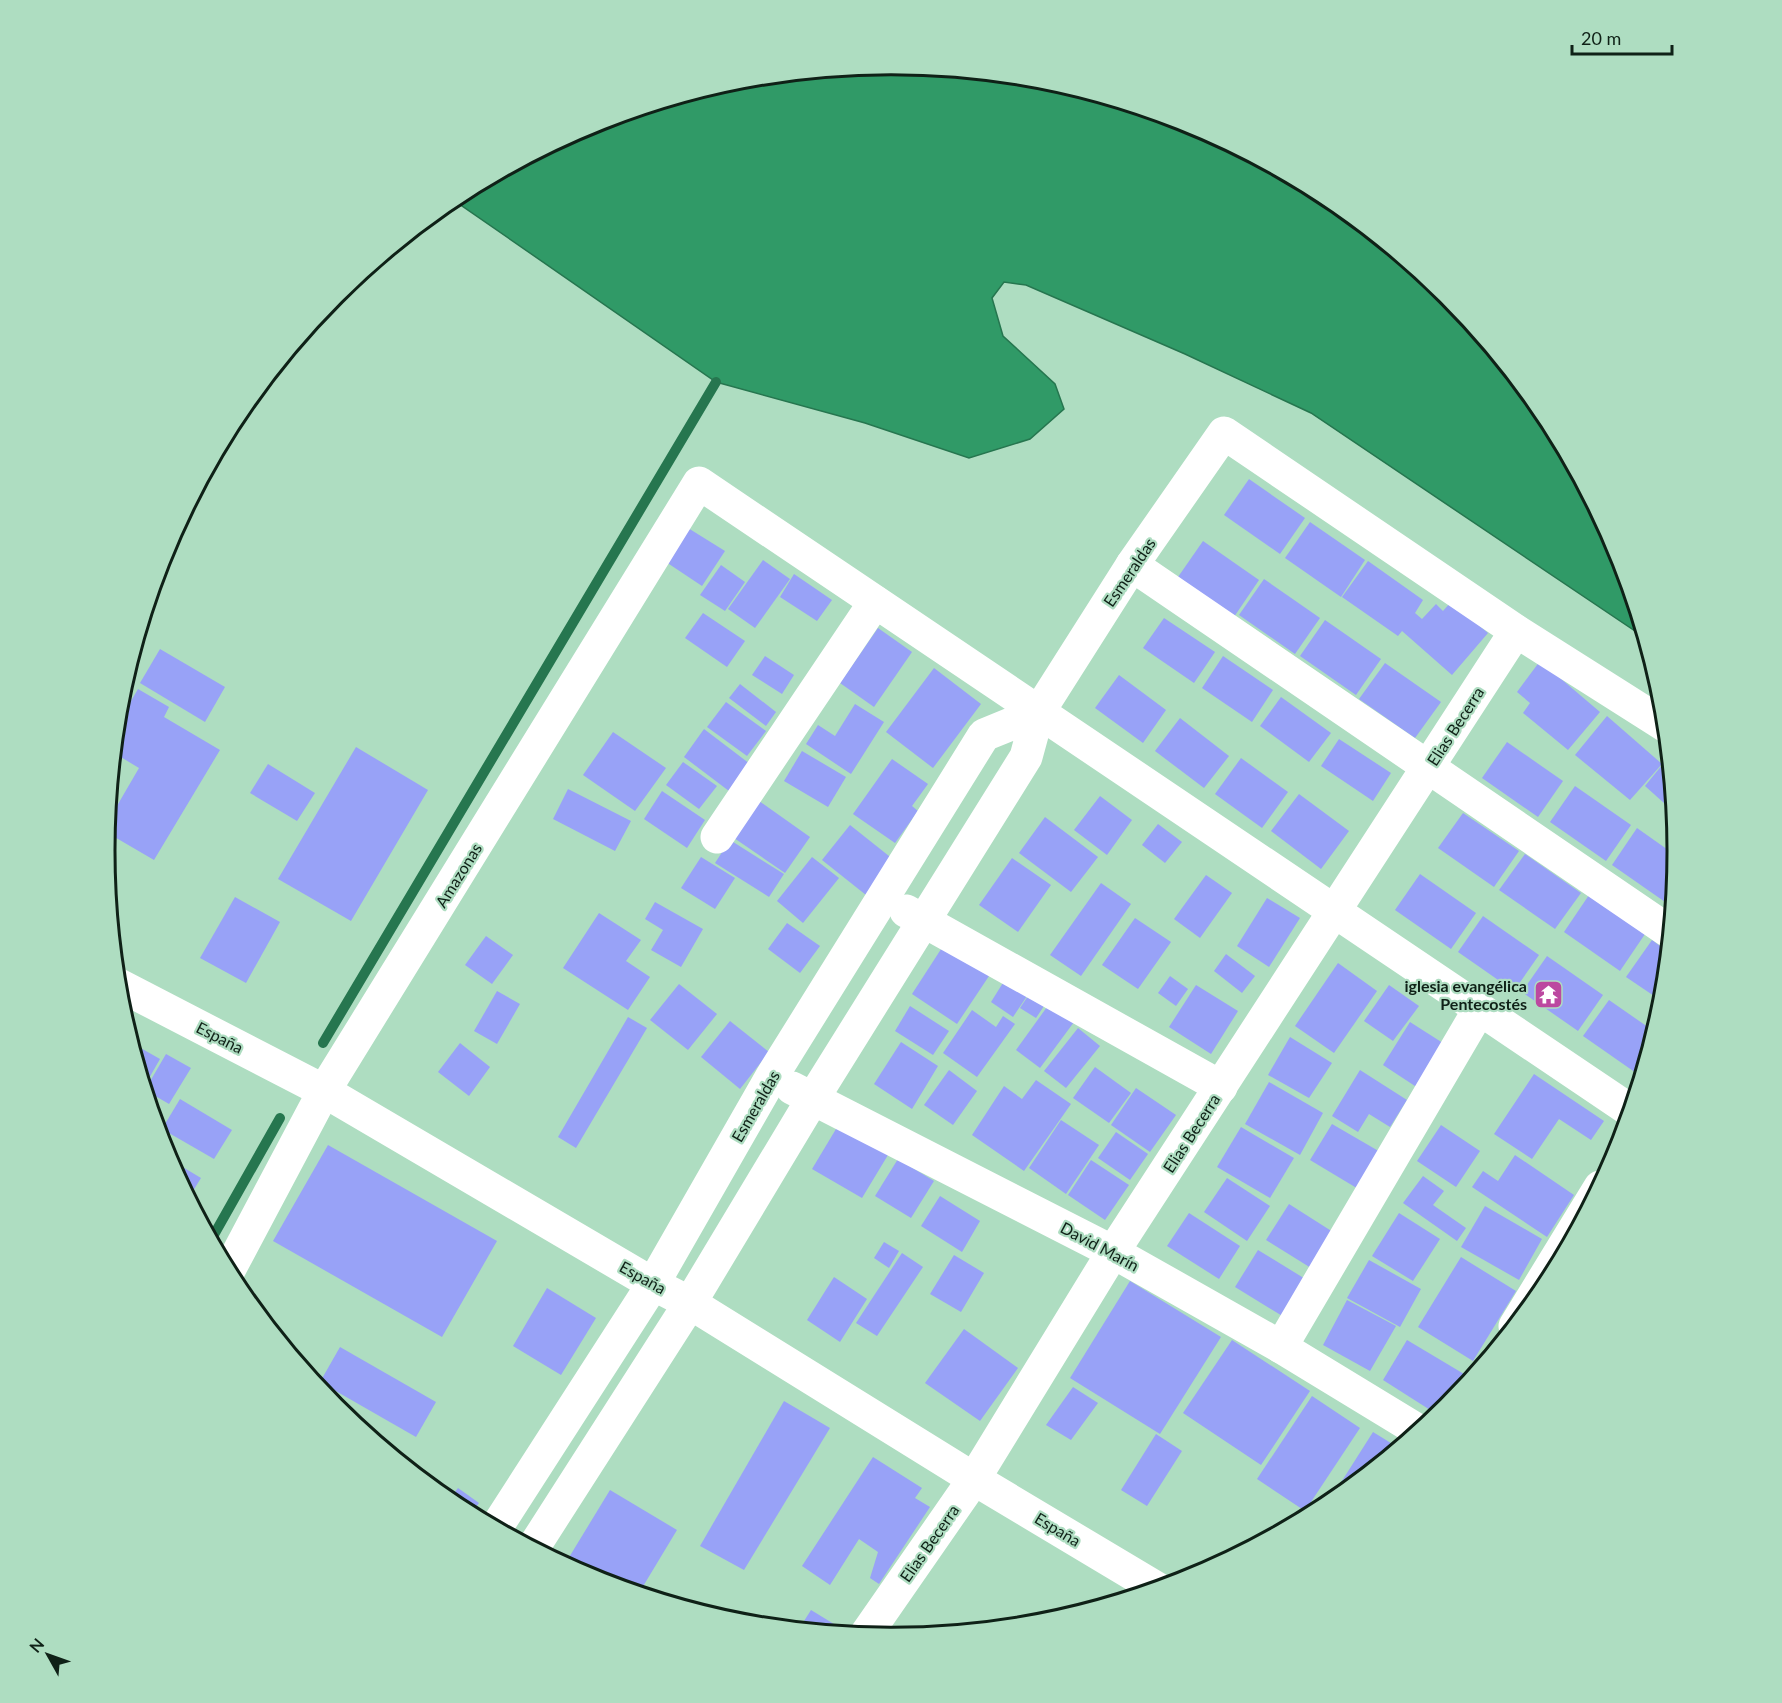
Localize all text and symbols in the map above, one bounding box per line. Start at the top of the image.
scale bar [1572,18,1672,56]
text: 20 m [1581,27,1621,49]
street label: Esmeraldas [1099,534,1159,610]
street label: Elias Becerra [1423,683,1487,769]
street label: Amazonas [431,839,485,911]
place label: iglesia evangélica Pentecostés [1404,976,1527,1013]
temple icon: iglesia evangélica Pentecostés [1532,978,1564,1010]
street label: España [193,1017,247,1057]
street label: Esmeraldas [727,1067,783,1145]
street label: Elias Becerra [1159,1090,1223,1176]
street label: David Marín [1058,1217,1142,1275]
street label: España [617,1257,669,1297]
street label: Elias Becerra [895,1501,963,1585]
street label: España [1032,1508,1084,1550]
north arrow [18,1625,78,1685]
text: N [25,1634,47,1656]

